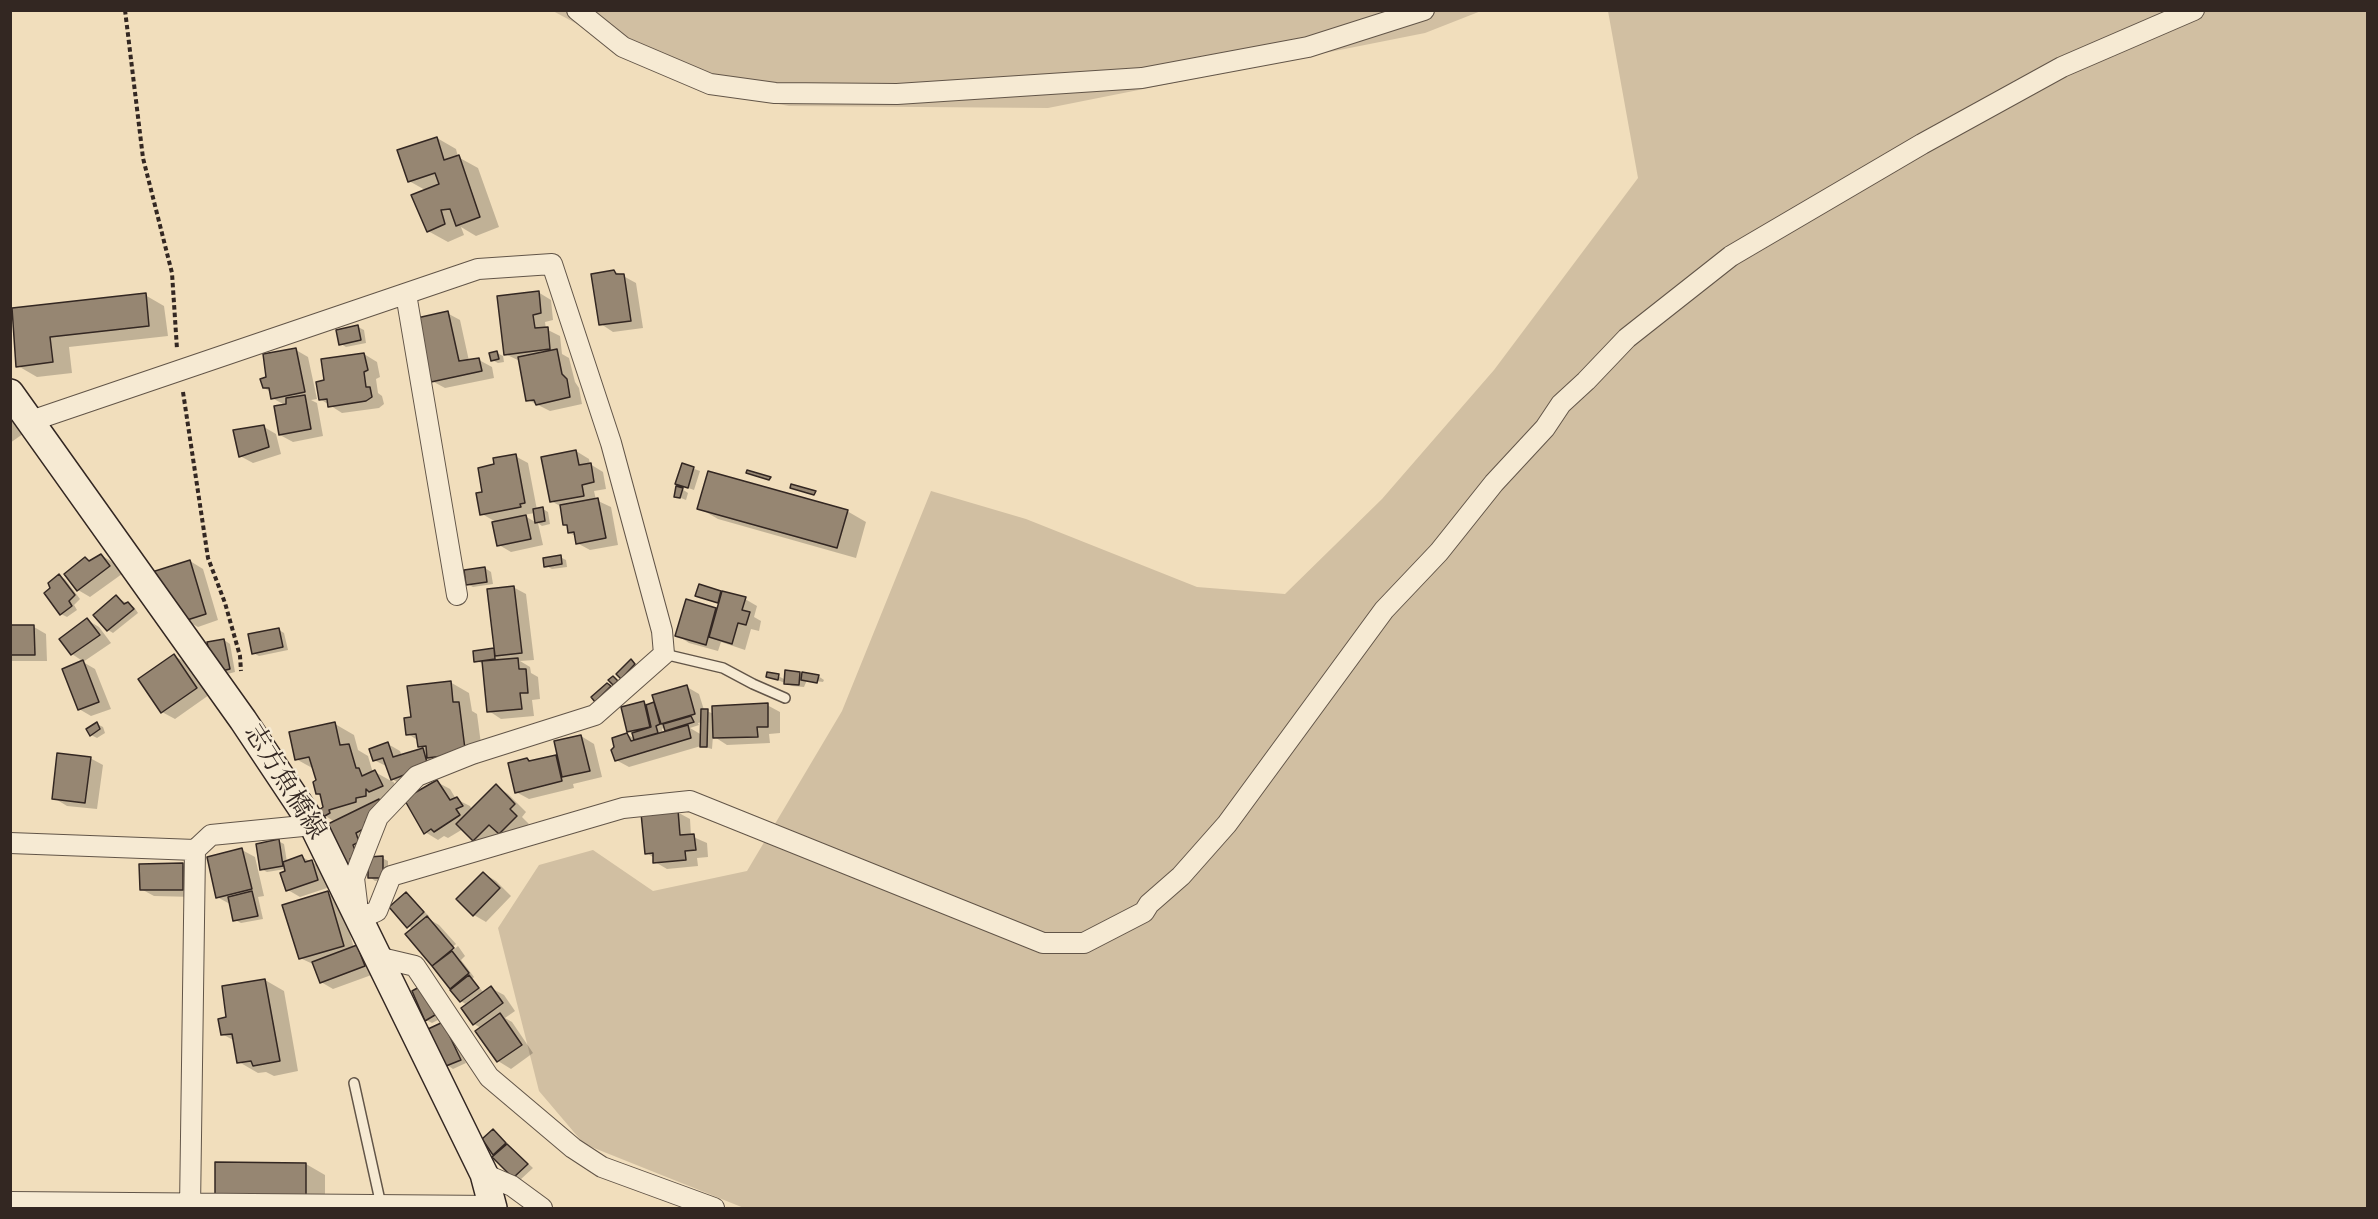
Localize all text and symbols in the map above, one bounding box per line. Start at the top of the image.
street label: 志方魚橋線 [235,720,331,846]

